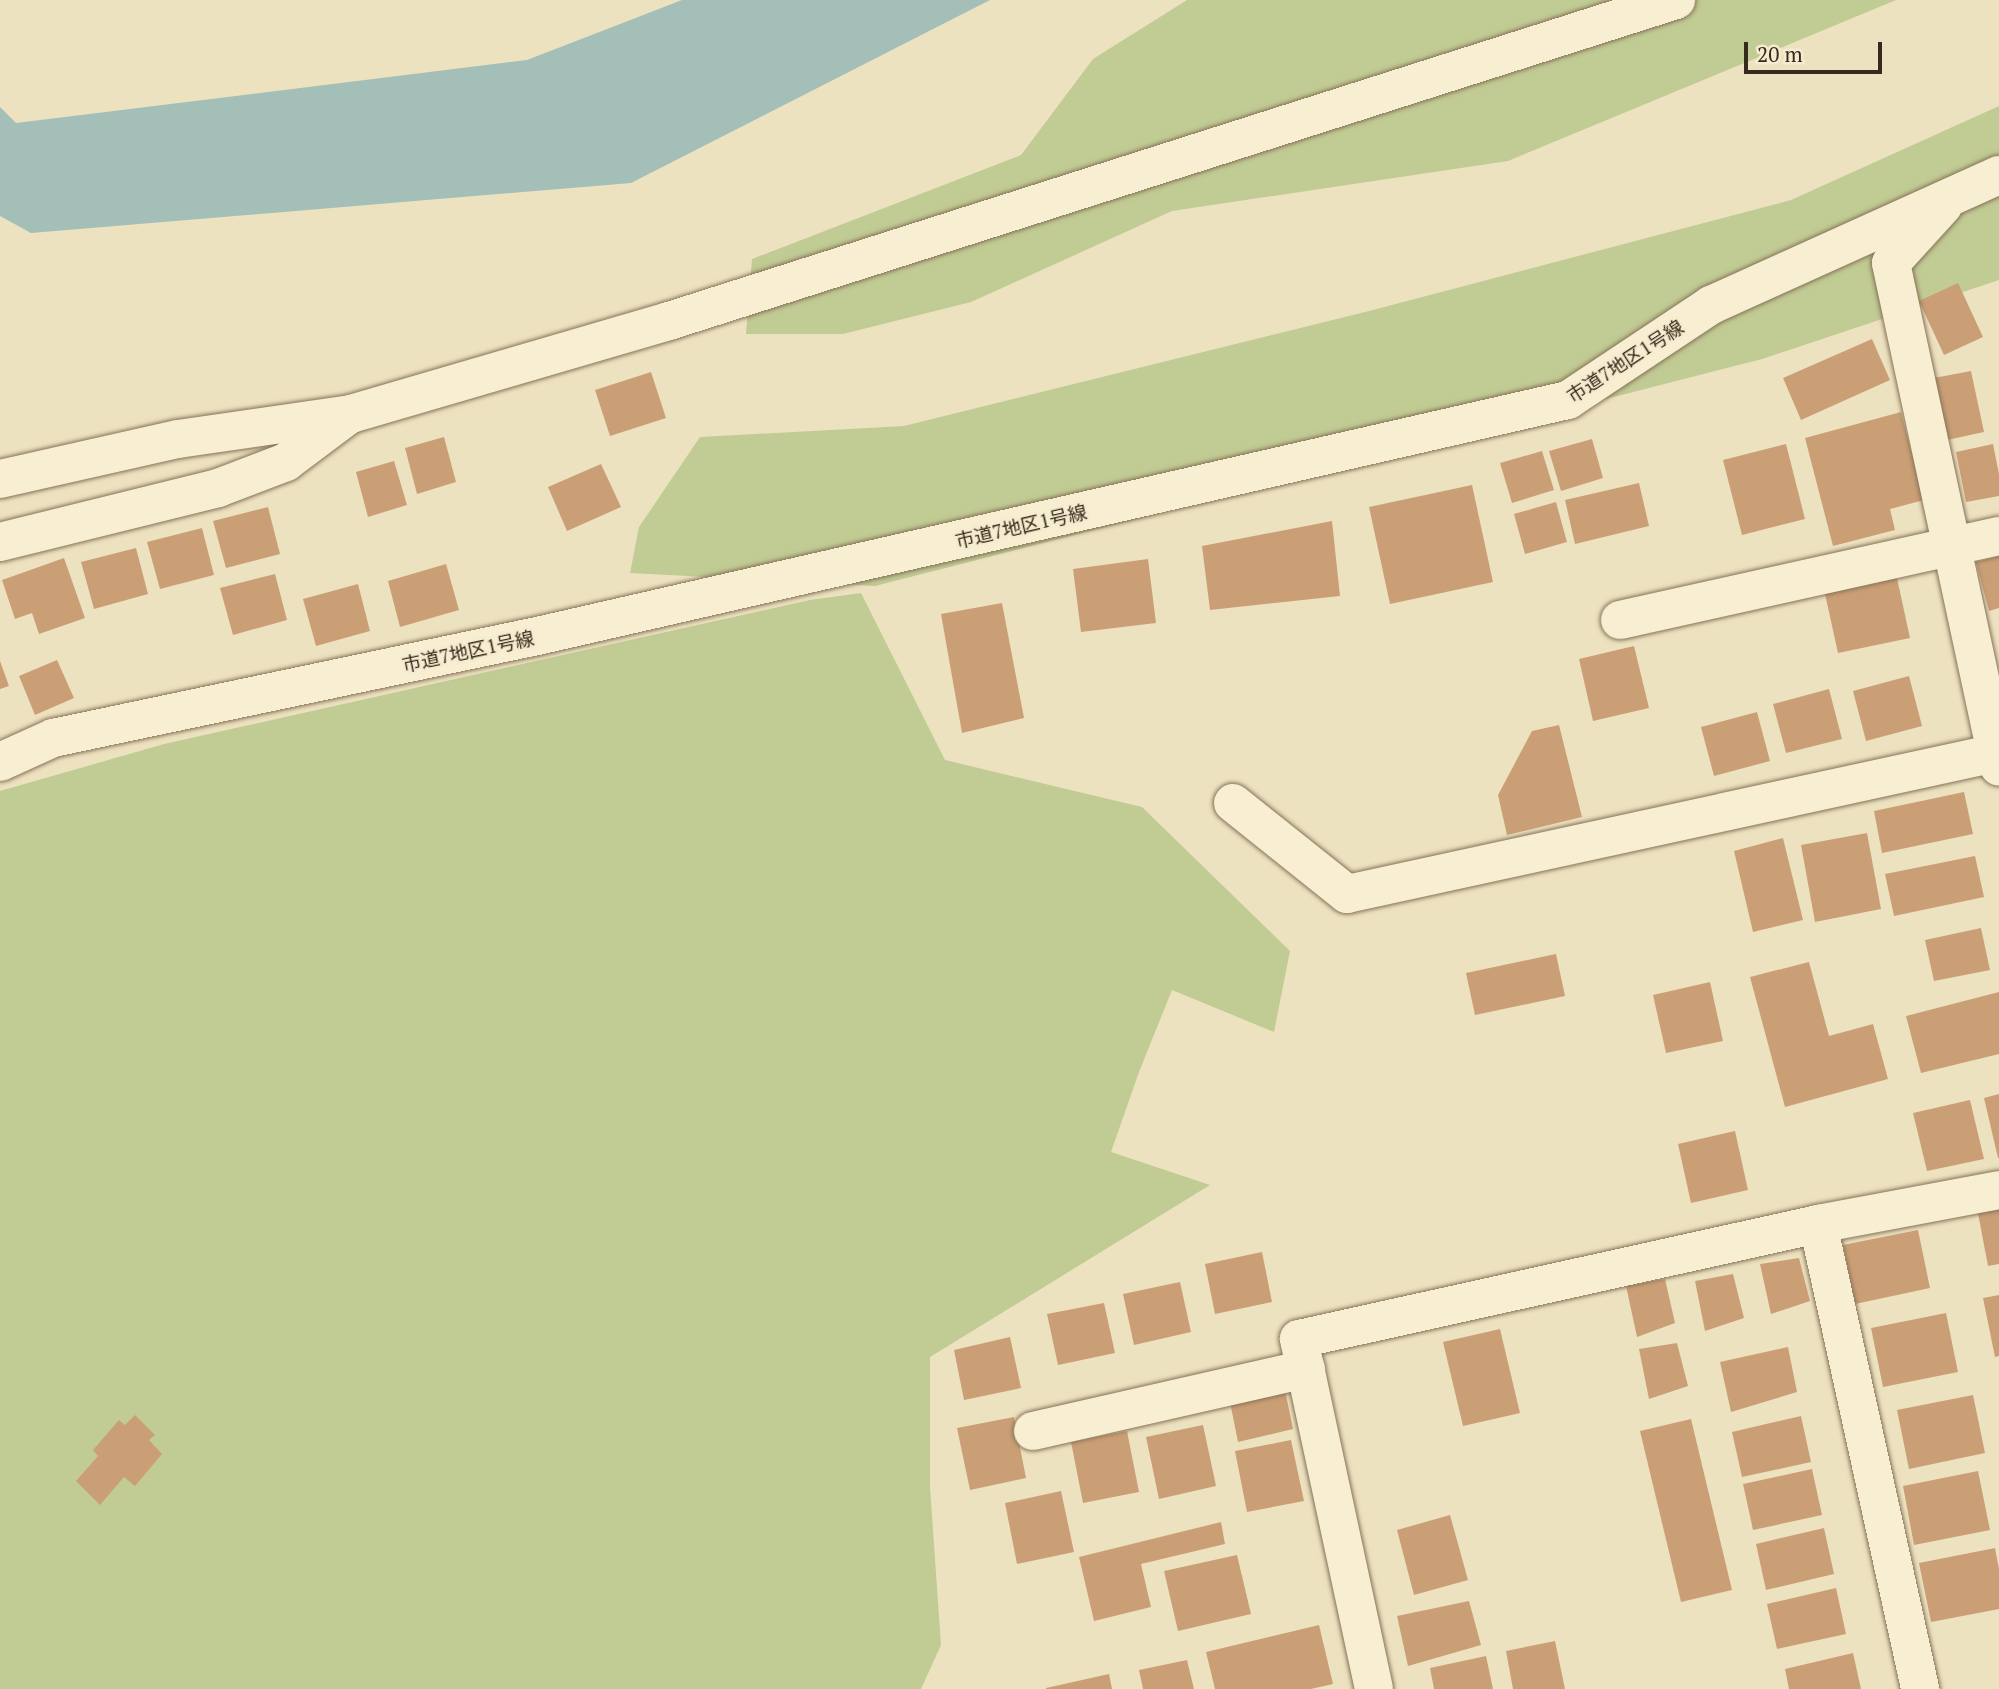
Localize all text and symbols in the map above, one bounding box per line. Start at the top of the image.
scale bar [1747,28,1885,72]
text: 20 m [1757,40,1803,68]
street label: 市道7地区1号線 [1562,315,1688,407]
street label: 市道7地区1号線 [953,500,1089,552]
street label: 市道7地区1号線 [400,626,536,676]

